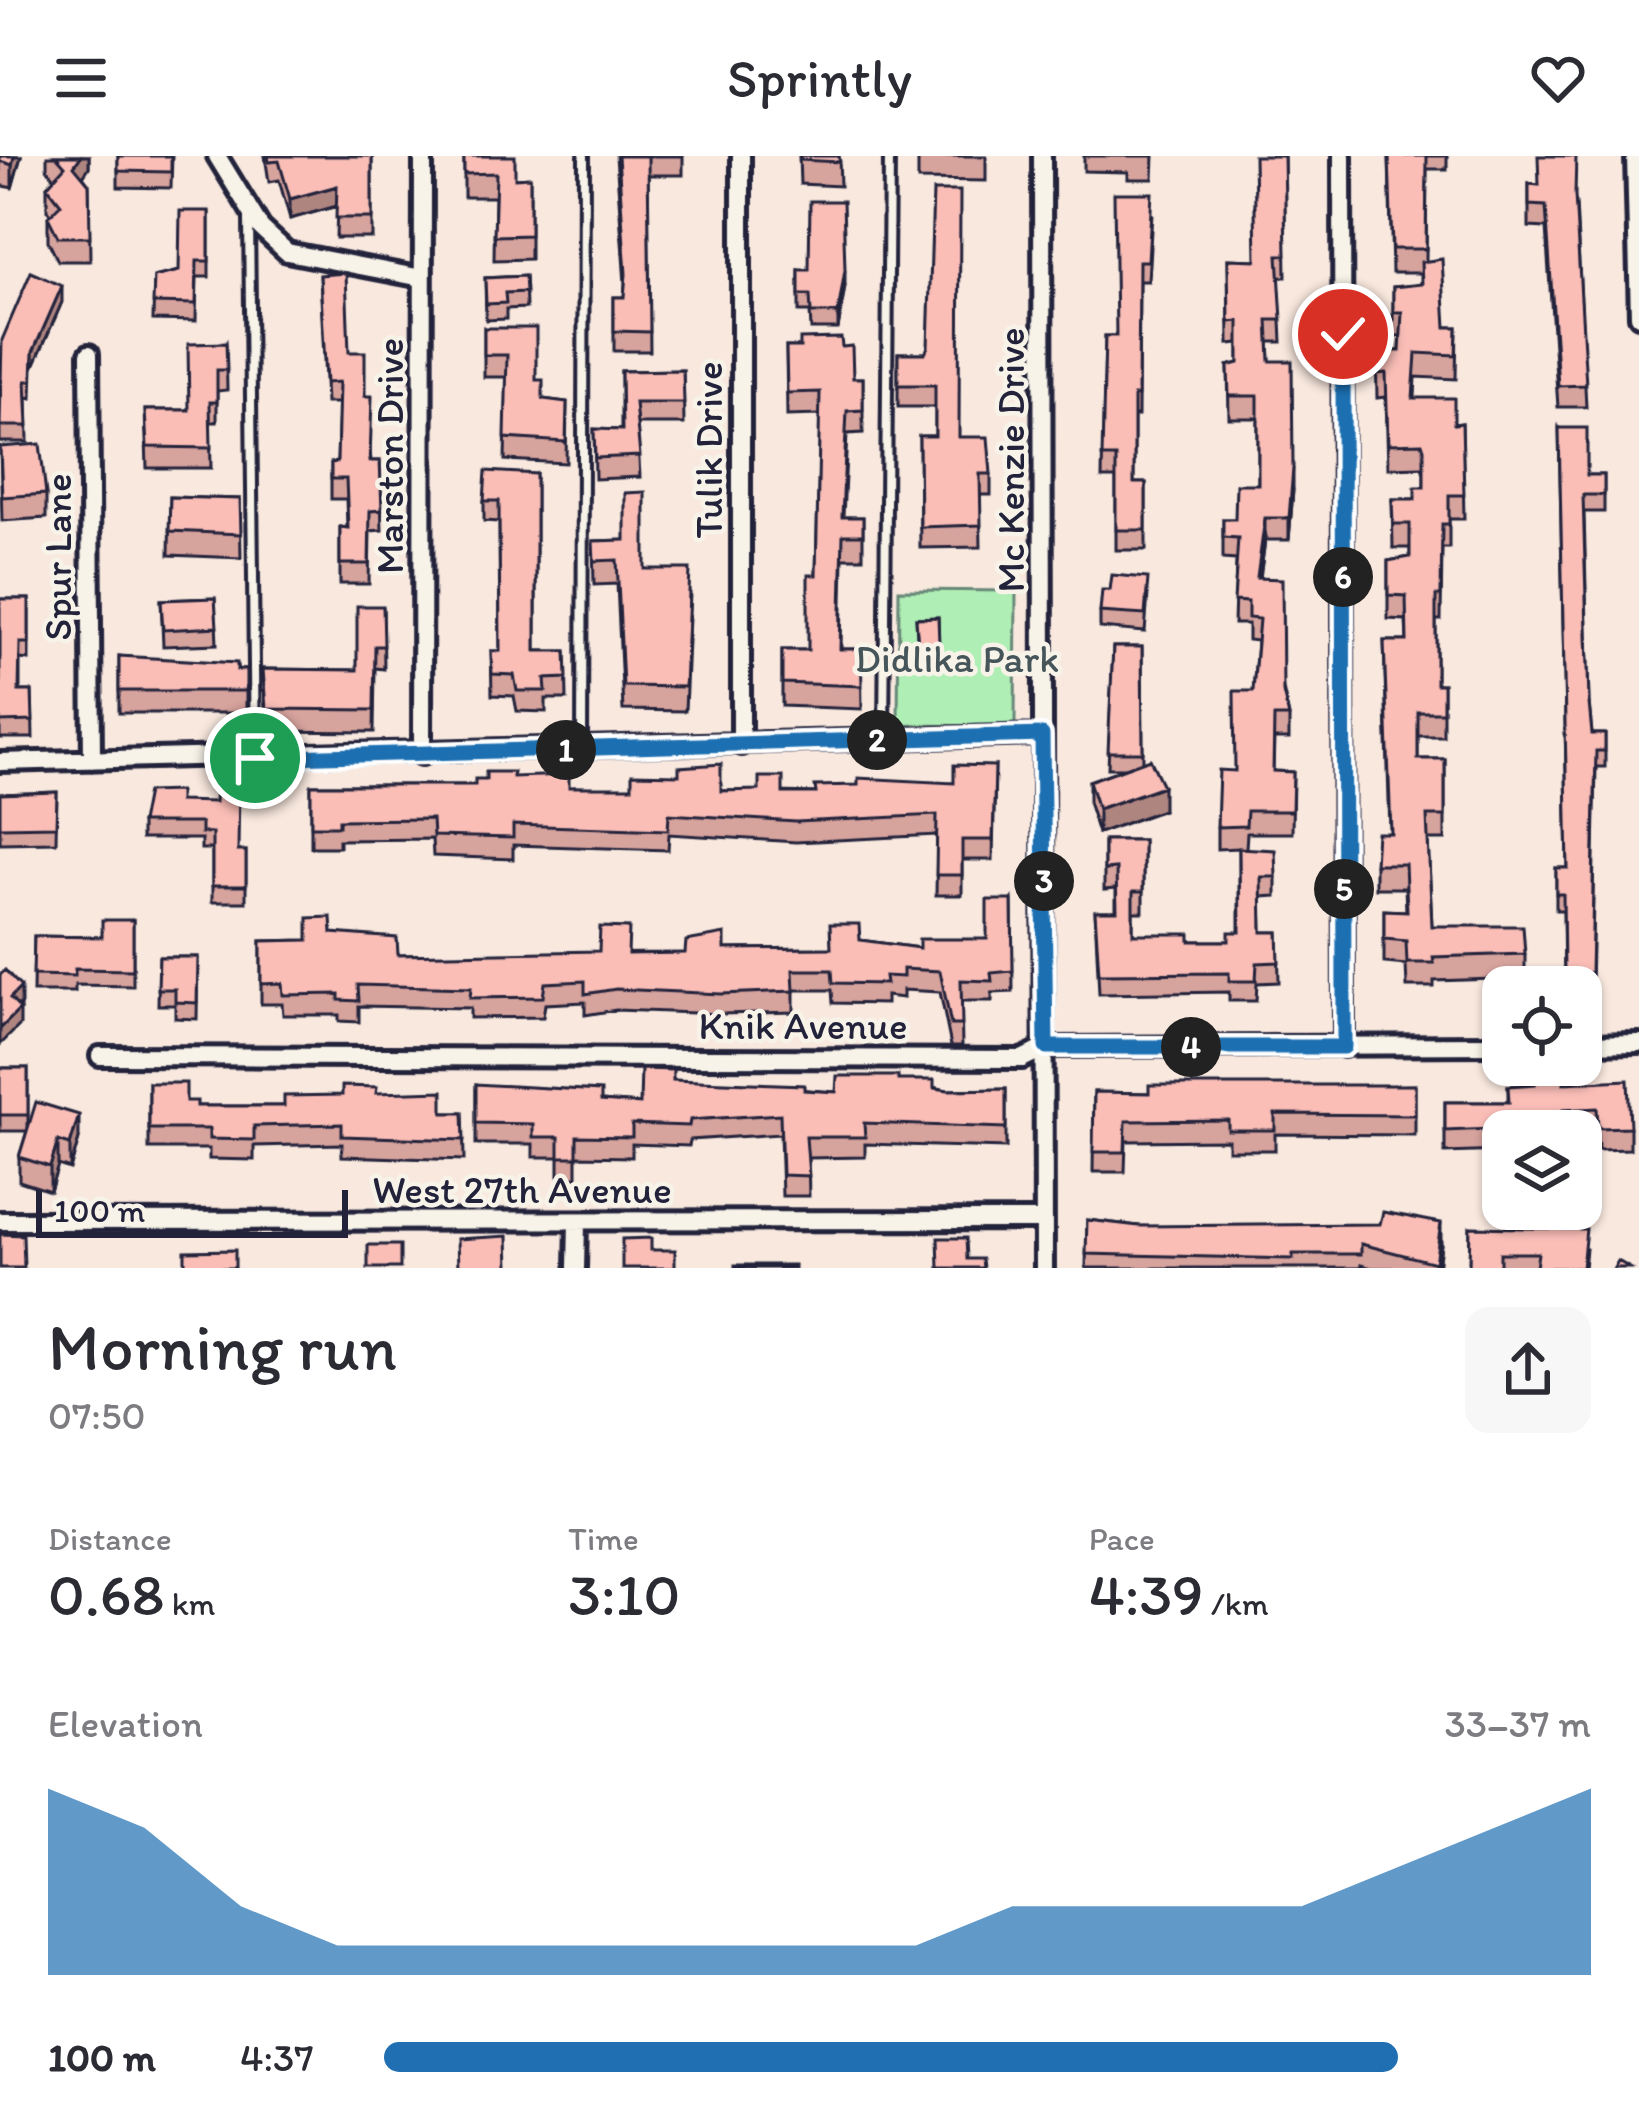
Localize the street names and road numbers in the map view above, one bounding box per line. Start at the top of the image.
street label: Mc Kenzie Drive [987,327,1034,593]
street label: Marston Drive [366,338,413,574]
street label: Tulik Drive [685,361,732,539]
street label: Spur Lane [34,473,81,641]
street label: Knik Avenue [698,1002,908,1049]
street label: West 27th Avenue [372,1166,672,1213]

